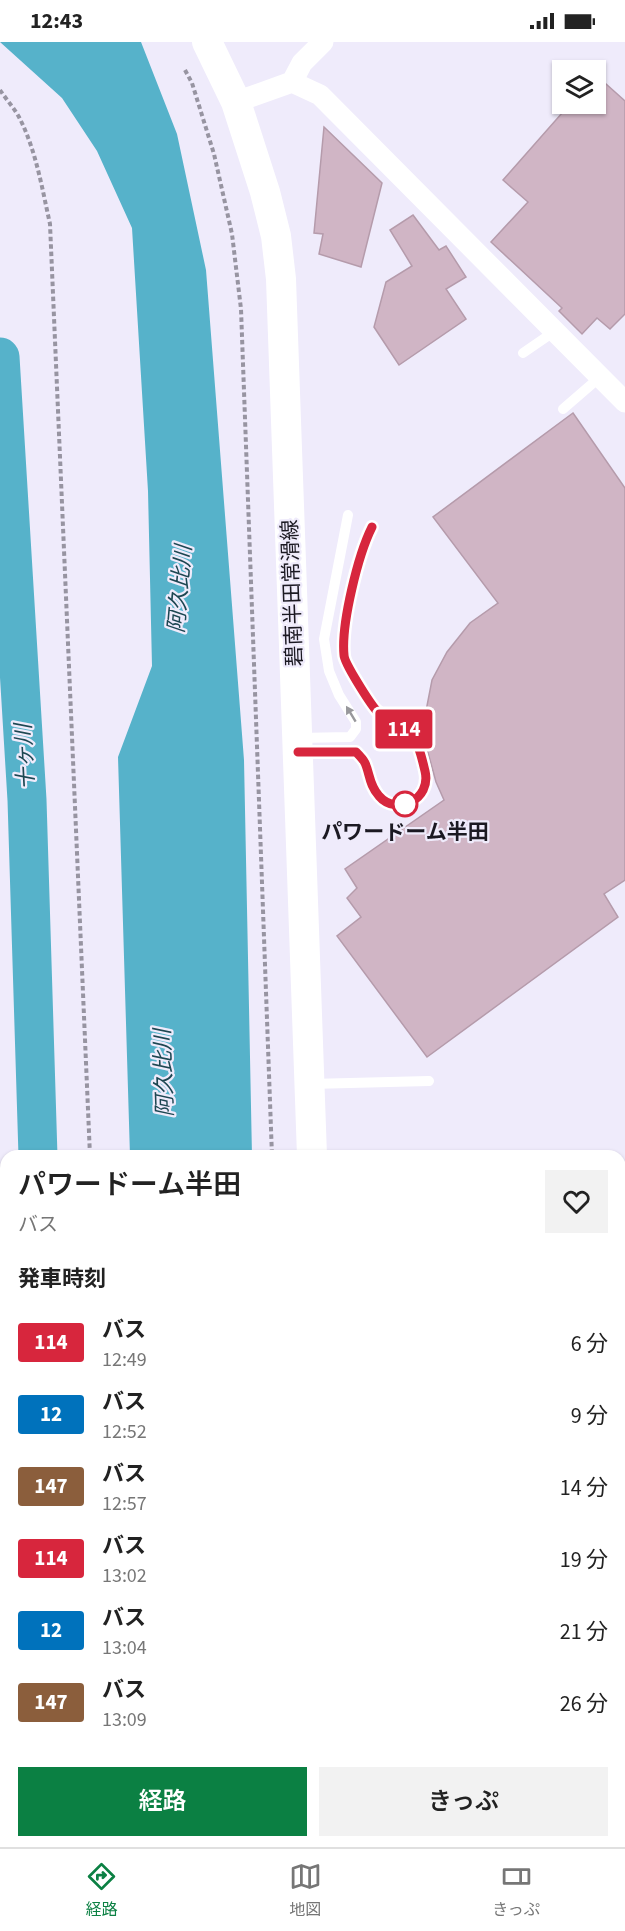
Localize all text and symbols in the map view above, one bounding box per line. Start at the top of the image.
text: 12:43 [30,5,83,37]
map controls [552,60,606,114]
button: layers [552,60,606,114]
street label: 碧南半田常滑線 [274,519,310,667]
water label: 阿久比川 [160,542,200,634]
one-way arrow [346,705,356,722]
line badge: 114 [370,710,438,748]
text: 114 [387,714,421,744]
water label: 十ヶ川 [7,721,43,791]
marker: パワードーム半田 [392,791,418,817]
place label: パワードーム半田 [321,817,489,847]
water label: 阿久比川 [146,1026,182,1118]
text: パワードーム半田 [18,1165,241,1205]
button: heart [545,1170,608,1233]
text: バス [18,1211,58,1239]
text: 発車時刻 [18,1263,106,1295]
text: バス [102,1314,146,1346]
text: 114 [34,1327,68,1357]
text: 6 分 [571,1328,608,1360]
text: 12:49 [102,1346,147,1374]
text: バス [102,1386,146,1418]
text: 12 [40,1399,62,1429]
text: 9 分 [571,1400,608,1432]
text: 12:52 [102,1418,147,1446]
text: バス [102,1458,146,1490]
text: 147 [34,1471,68,1501]
text: 14 分 [560,1472,608,1504]
text: 12:57 [102,1490,147,1518]
text: バス [102,1530,146,1562]
text: 114 [34,1543,68,1573]
text: 19 分 [560,1544,608,1576]
text: 13:02 [102,1562,147,1590]
text: バス [102,1602,146,1634]
text: 12 [40,1615,62,1645]
text: 21 分 [560,1616,608,1648]
text: 13:04 [102,1634,147,1662]
text: バス [102,1674,146,1706]
text: 147 [34,1687,68,1717]
text: 26 分 [560,1688,608,1720]
text: 13:09 [102,1706,147,1734]
button: 経路 [18,1767,307,1836]
button: きっぷ [319,1767,608,1836]
tab: 経路 [85,1860,118,1921]
tab: 地図 [289,1860,322,1921]
tab: きっぷ [492,1860,540,1921]

